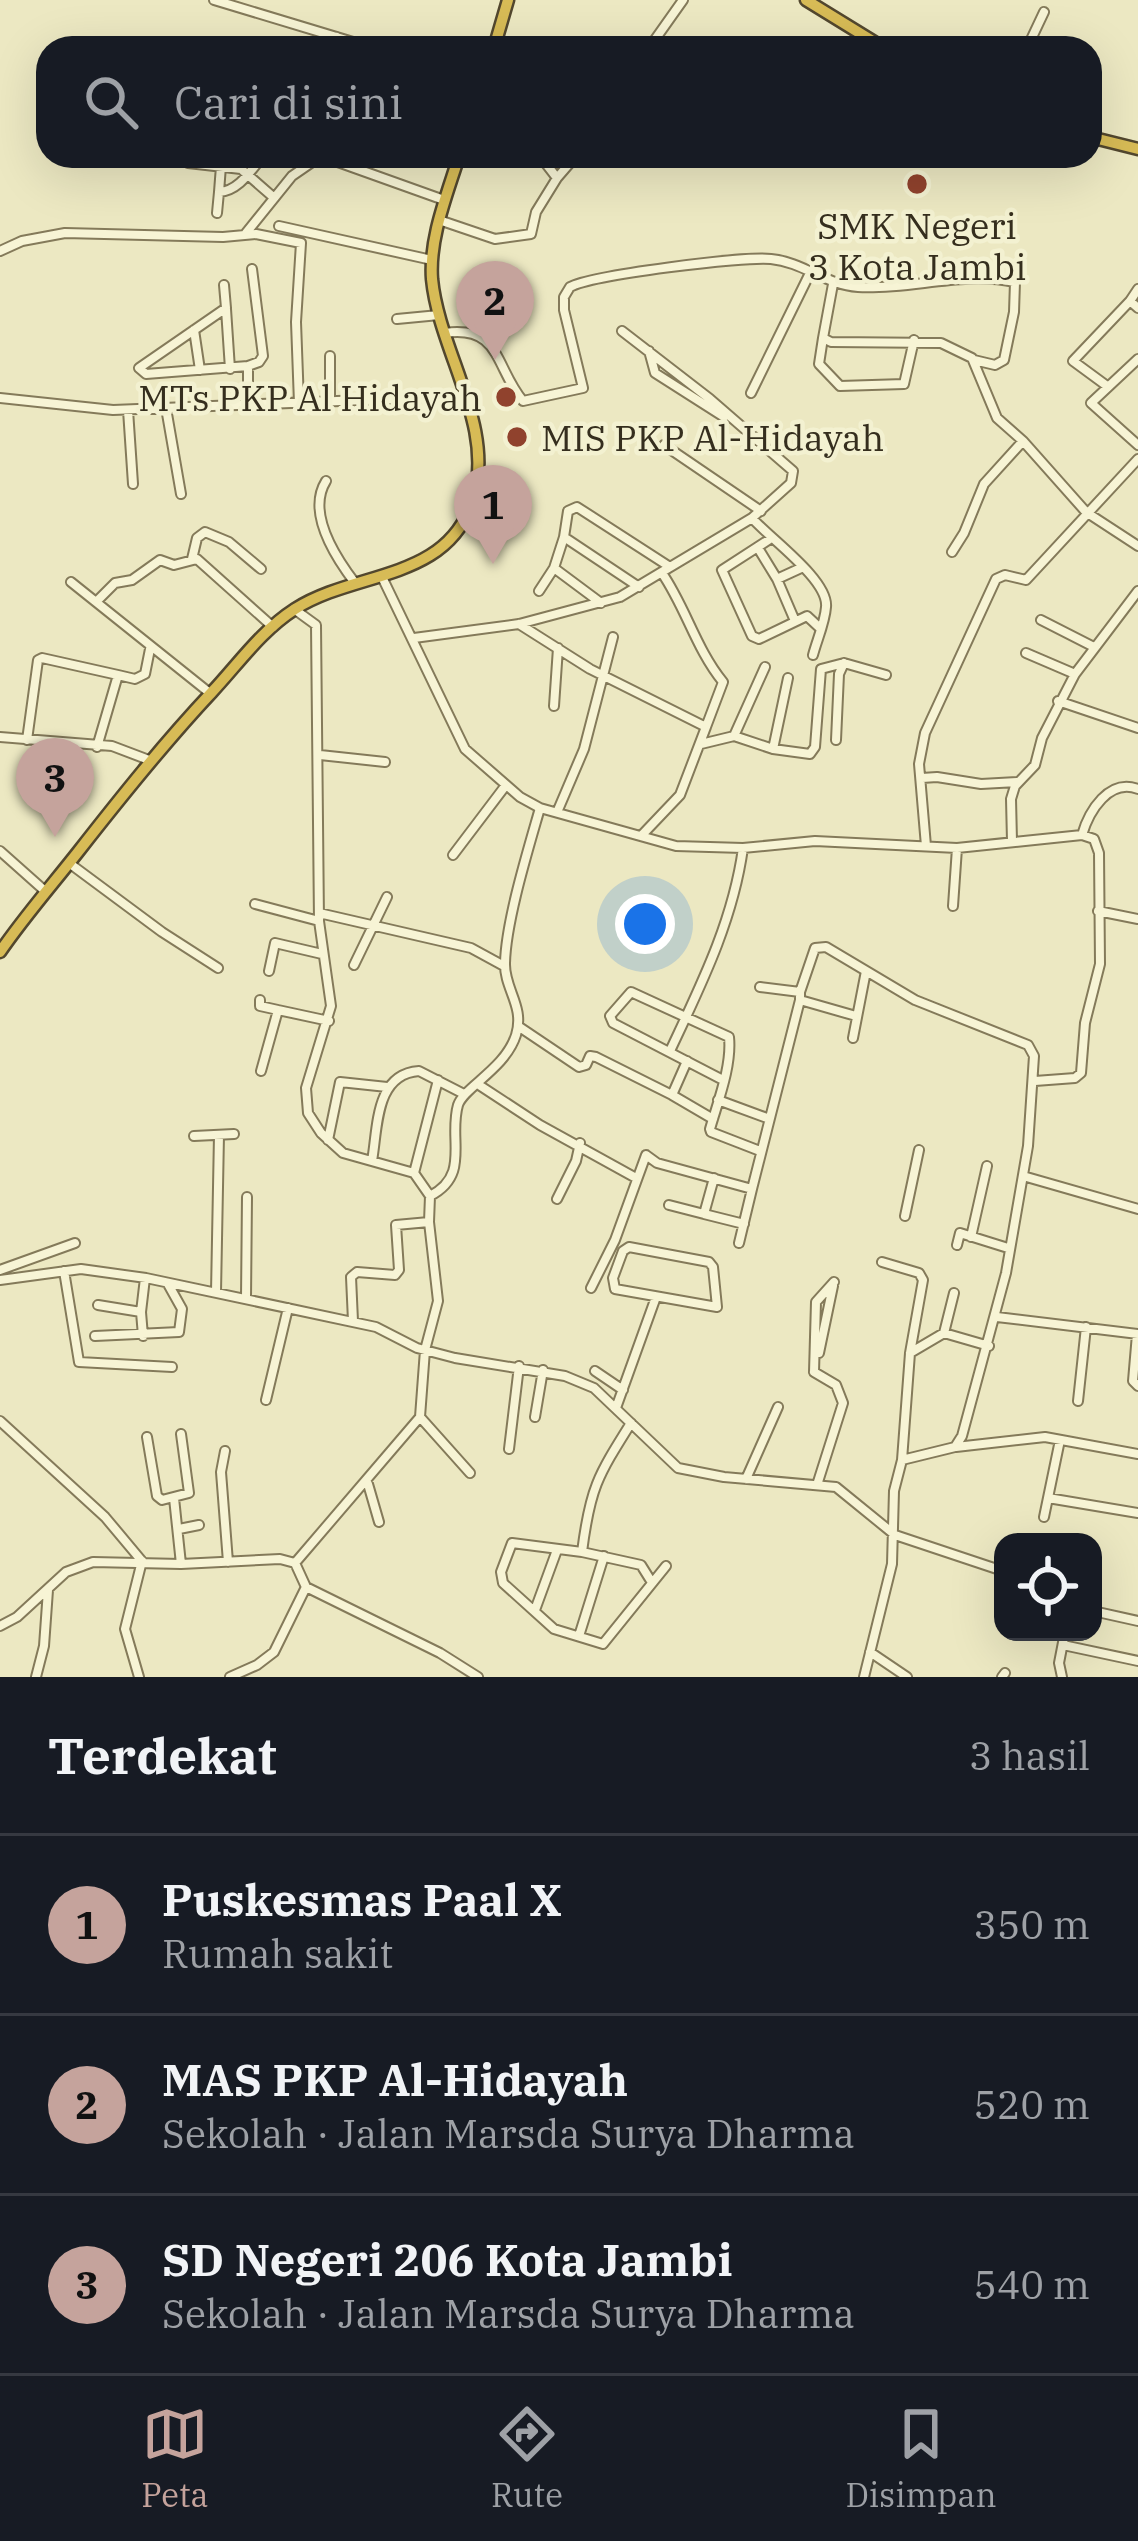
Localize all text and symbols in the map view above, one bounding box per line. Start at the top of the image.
search box [36,36,1102,168]
icon: search [78,69,144,135]
text: Cari di sini [174,73,403,131]
marker: SMK Negeri 3 Kota Jambi [904,171,930,197]
place label: SMK Negeri 3 Kota Jambi [808,202,1026,290]
pin: 2 [456,261,534,360]
place label: MTs PKP Al Hidayah [138,374,482,421]
marker: MTs PKP Al Hidayah [493,384,519,410]
place label: MIS PKP Al-Hidayah [541,414,884,461]
marker: MIS PKP Al-Hidayah [504,424,530,450]
pin: 1 [454,465,532,564]
pin: 3 [16,738,94,837]
your location [615,894,675,954]
map controls [994,1533,1102,1641]
button: locate [994,1533,1102,1641]
text: Terdekat [48,1722,277,1788]
text: 3 hasil [969,1730,1090,1781]
text: Puskesmas Paal X [162,1870,562,1928]
text: 1 [75,1899,99,1950]
text: 350 m [974,1899,1090,1950]
text: Rumah sakit [162,1928,393,1979]
text: MAS PKP Al-Hidayah [162,2050,628,2108]
text: 2 [75,2079,99,2130]
text: 520 m [974,2079,1090,2130]
text: Sekolah · Jalan Marsda Surya Dharma [162,2108,855,2159]
text: SD Negeri 206 Kota Jambi [162,2230,733,2288]
text: 3 [75,2259,99,2310]
text: 540 m [974,2259,1090,2310]
text: Sekolah · Jalan Marsda Surya Dharma [162,2288,855,2339]
tab: Peta [141,2401,209,2516]
tab: Rute [491,2401,563,2516]
tab: Disimpan [845,2401,997,2516]

